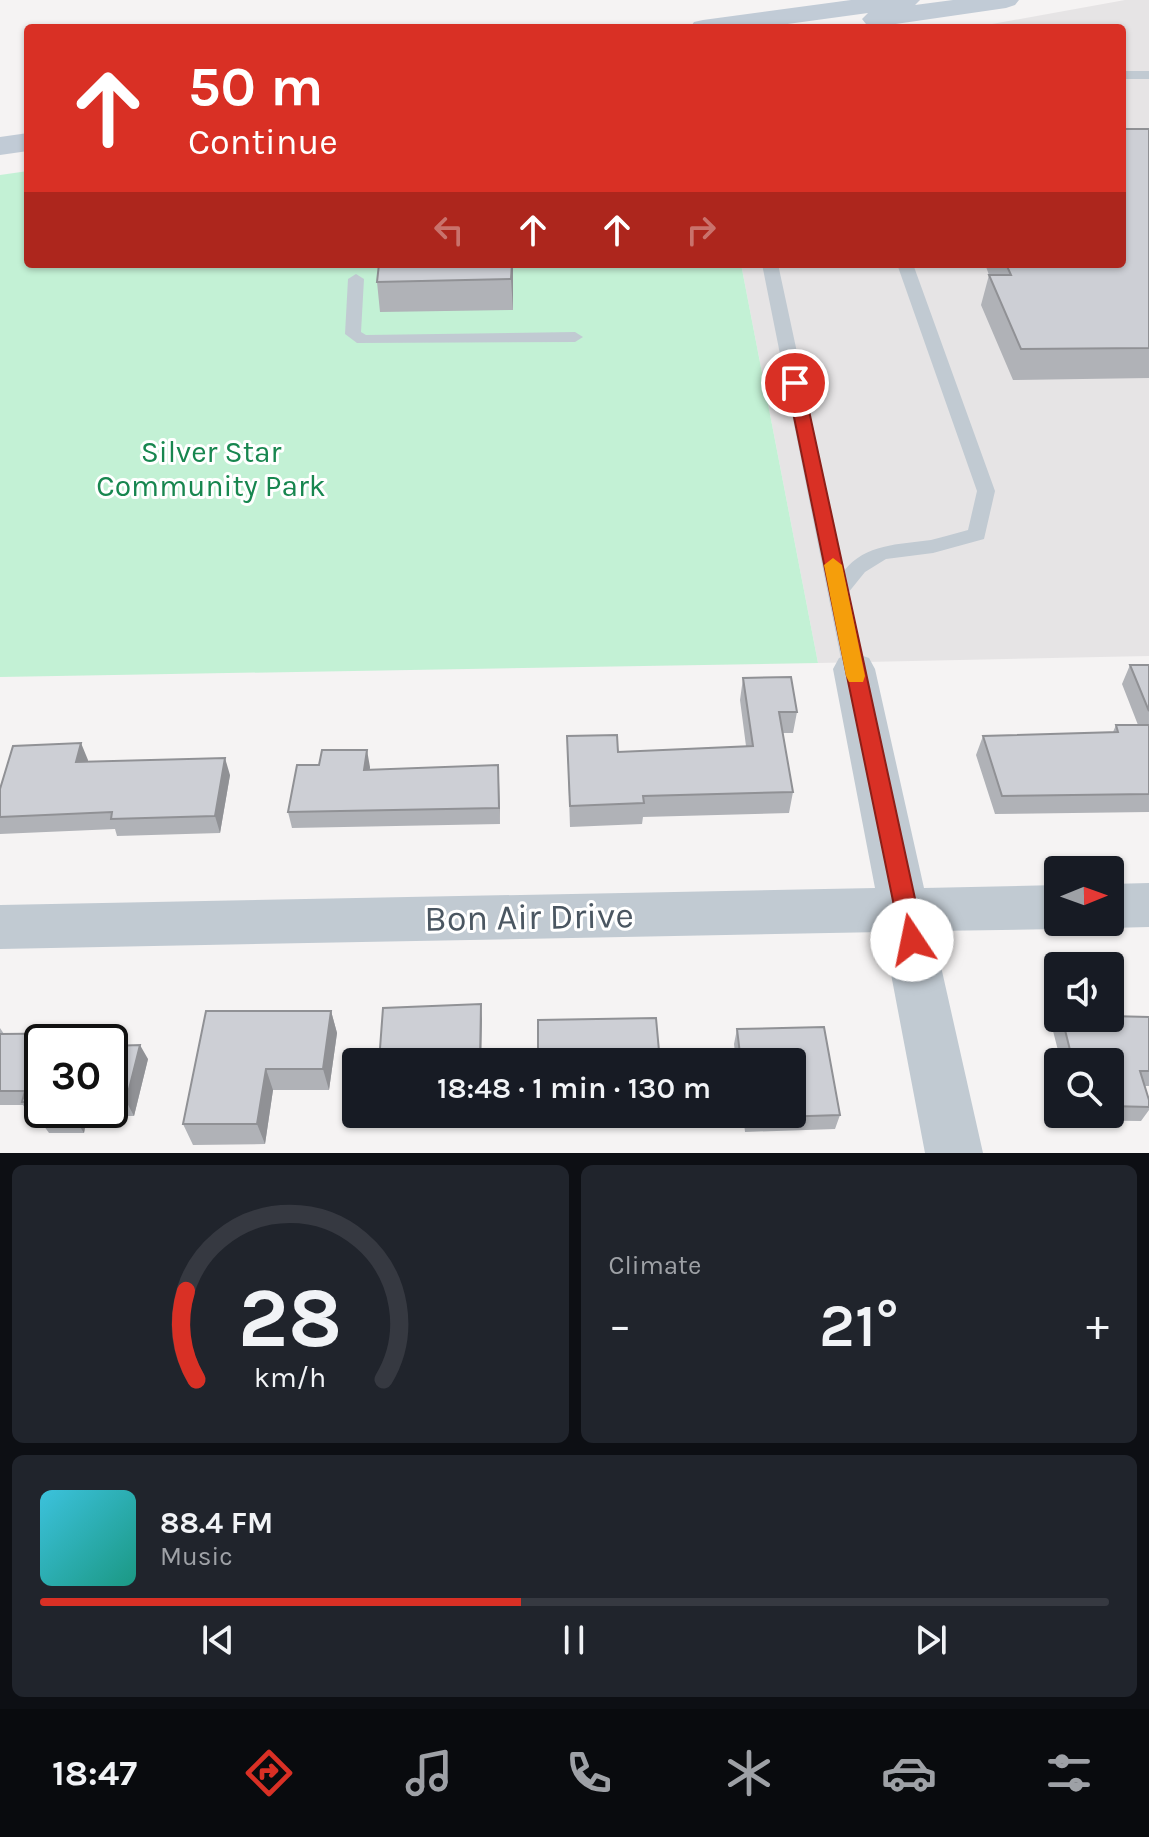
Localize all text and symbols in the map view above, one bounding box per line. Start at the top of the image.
text: 50 m [188,54,323,119]
icon: ahead [56,56,160,160]
text: Continue [188,121,338,163]
icon: left [427,208,471,252]
icon: ahead [511,208,555,252]
icon: ahead [595,208,639,252]
icon: right [679,208,723,252]
pin [761,349,829,417]
icon: arrive [773,361,817,405]
park label: Silver Star Community Park [96,434,326,504]
north arrow [1044,856,1124,936]
map controls [1044,856,1124,1128]
street label: Bon Air Drive [424,894,634,940]
position arrow [870,898,954,982]
button: sound [1044,952,1124,1032]
speed limit sign: 30 [24,1024,128,1128]
button: search [1044,1048,1124,1128]
text: 18:48 · 1 min · 130 m [437,1070,711,1106]
text: Climate [609,1250,701,1281]
text: 28 [238,1270,342,1367]
text: 21° [819,1291,898,1361]
text: − [609,1300,632,1351]
text: + [1086,1300,1109,1351]
text: km/h [254,1361,326,1394]
text: 88.4 FM [160,1505,273,1541]
text: Music [160,1541,233,1572]
icon: previous [196,1618,240,1662]
icon: pause [552,1618,596,1662]
icon: next [909,1618,953,1662]
icon: directions [241,1745,297,1801]
icon: music [401,1745,457,1801]
icon: phone [561,1745,617,1801]
icon: climate [721,1745,777,1801]
icon: car [881,1745,937,1801]
icon: filters [1041,1745,1097,1801]
text: 18:47 [52,1752,137,1794]

